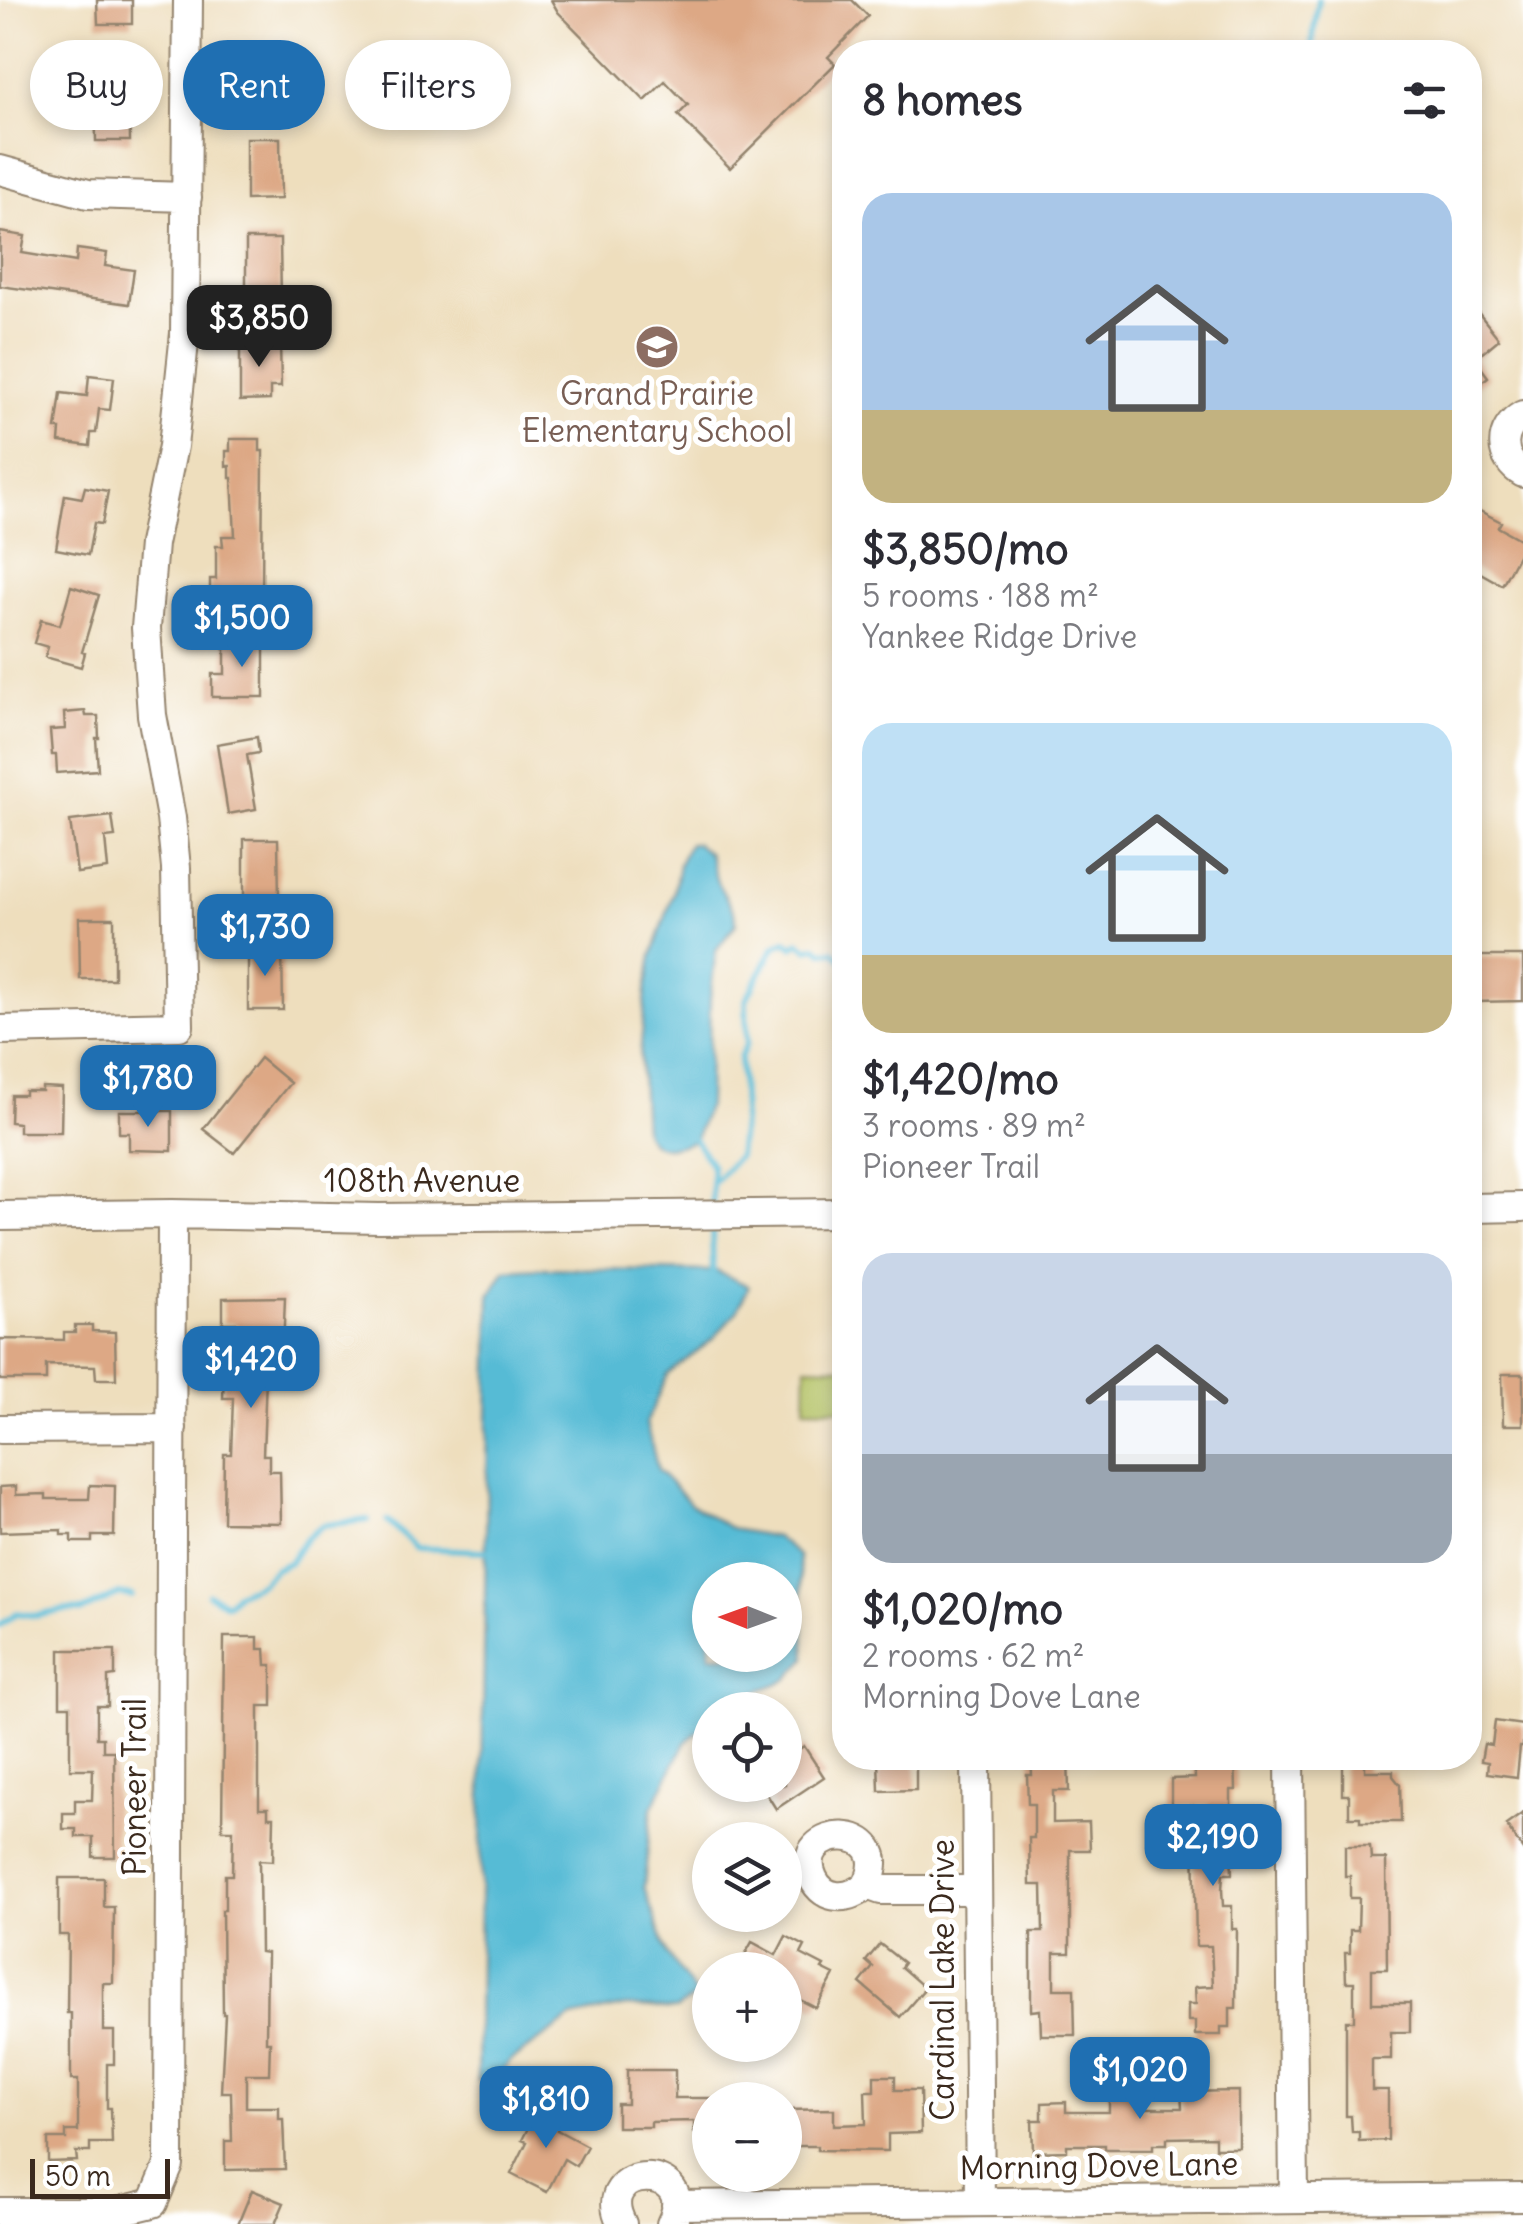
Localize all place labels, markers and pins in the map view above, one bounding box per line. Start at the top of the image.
pin: $3,850 [178,285,340,370]
school or university icon: Grand Prairie Elementary School [634,324,680,370]
place label: Grand Prairie Elementary School [522,373,792,451]
pin: $1,500 [161,585,323,670]
pin: $1,730 [184,894,346,979]
pin: $1,780 [67,1045,229,1130]
pin: $1,420 [170,1326,332,1411]
pin: $2,190 [1132,1804,1294,1889]
pin: $1,020 [1059,2037,1221,2122]
pin: $1,810 [465,2066,627,2151]

